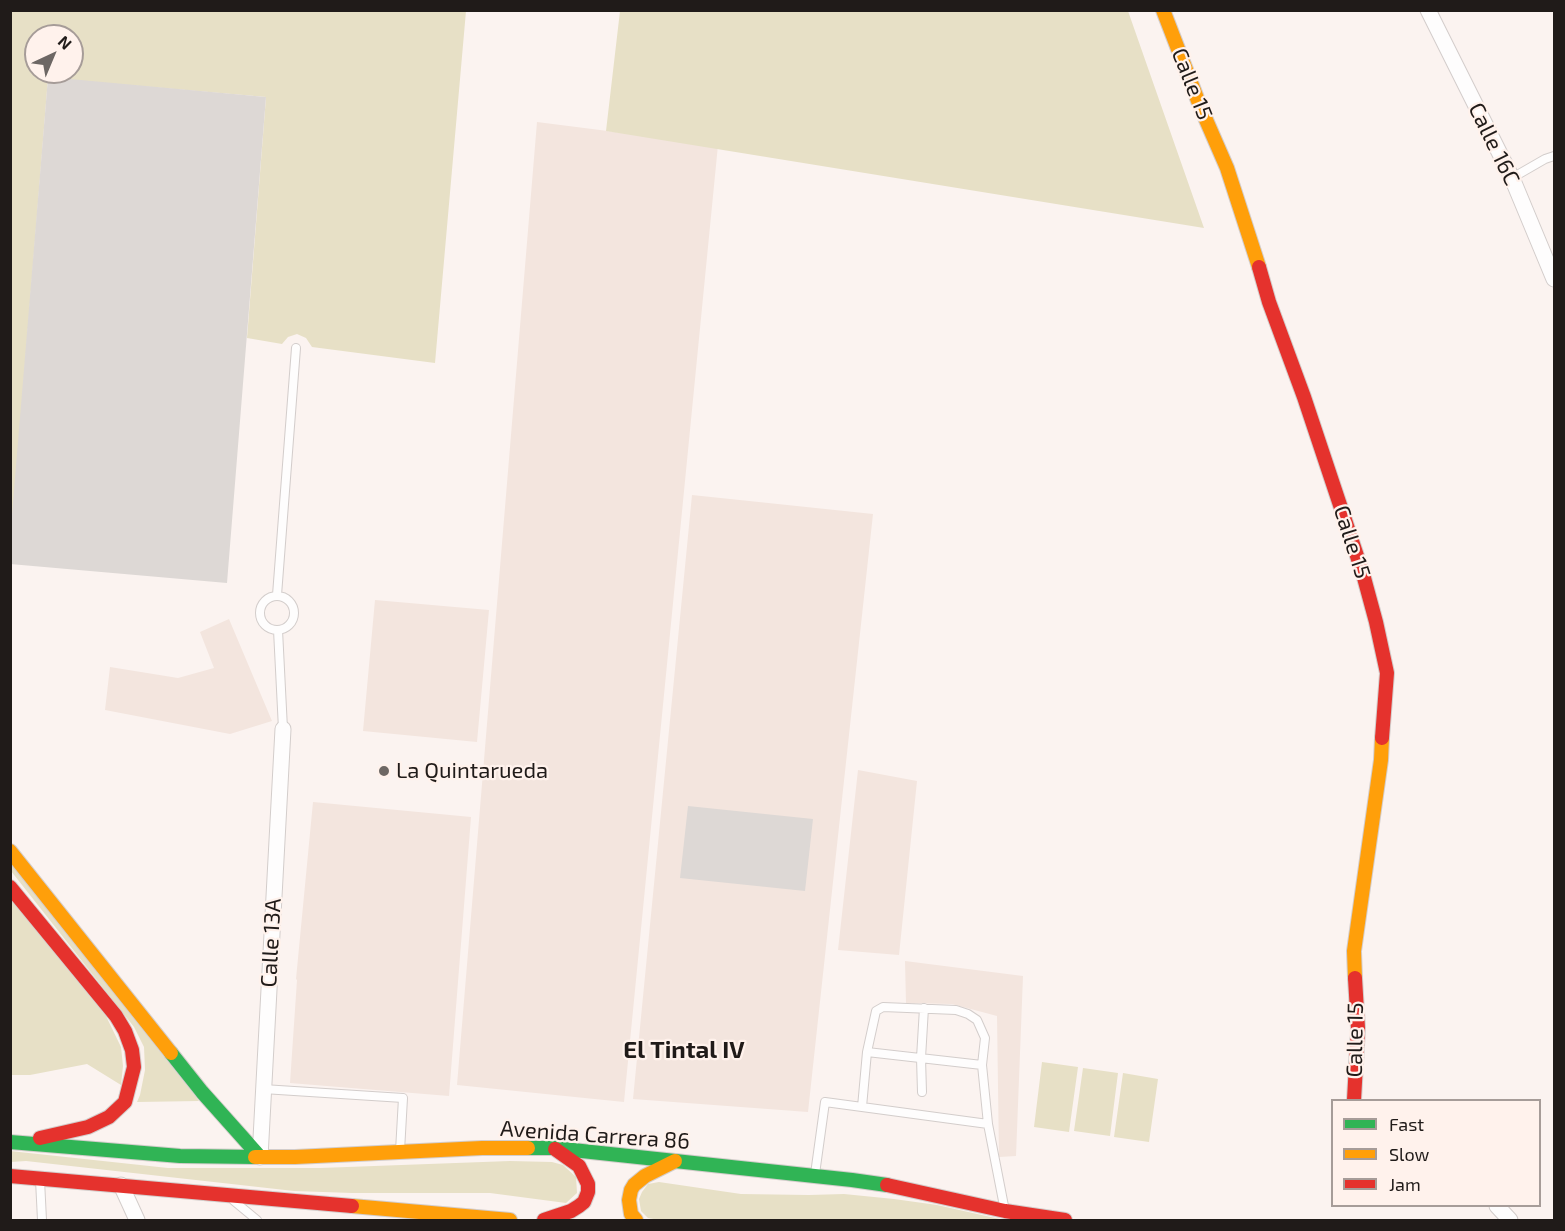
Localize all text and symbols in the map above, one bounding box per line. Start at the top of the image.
north arrow [24,24,84,84]
text: N [55,31,76,53]
street label: Calle 15 [1166,44,1218,124]
street label: Calle 16C [1463,99,1525,189]
street label: Calle 15 [1328,502,1376,582]
place label: La Quintarueda [396,758,548,784]
marker: La Quintarueda [377,764,391,778]
street label: Calle 13A [255,898,287,988]
street label: Calle 15 [1341,1002,1369,1078]
district label: El Tintal IV [623,1036,745,1064]
legend [1331,1099,1541,1207]
text: Fast [1389,1113,1424,1135]
street label: Avenida Carrera 86 [499,1115,691,1155]
text: Slow [1389,1143,1429,1165]
text: Jam [1389,1173,1421,1195]

